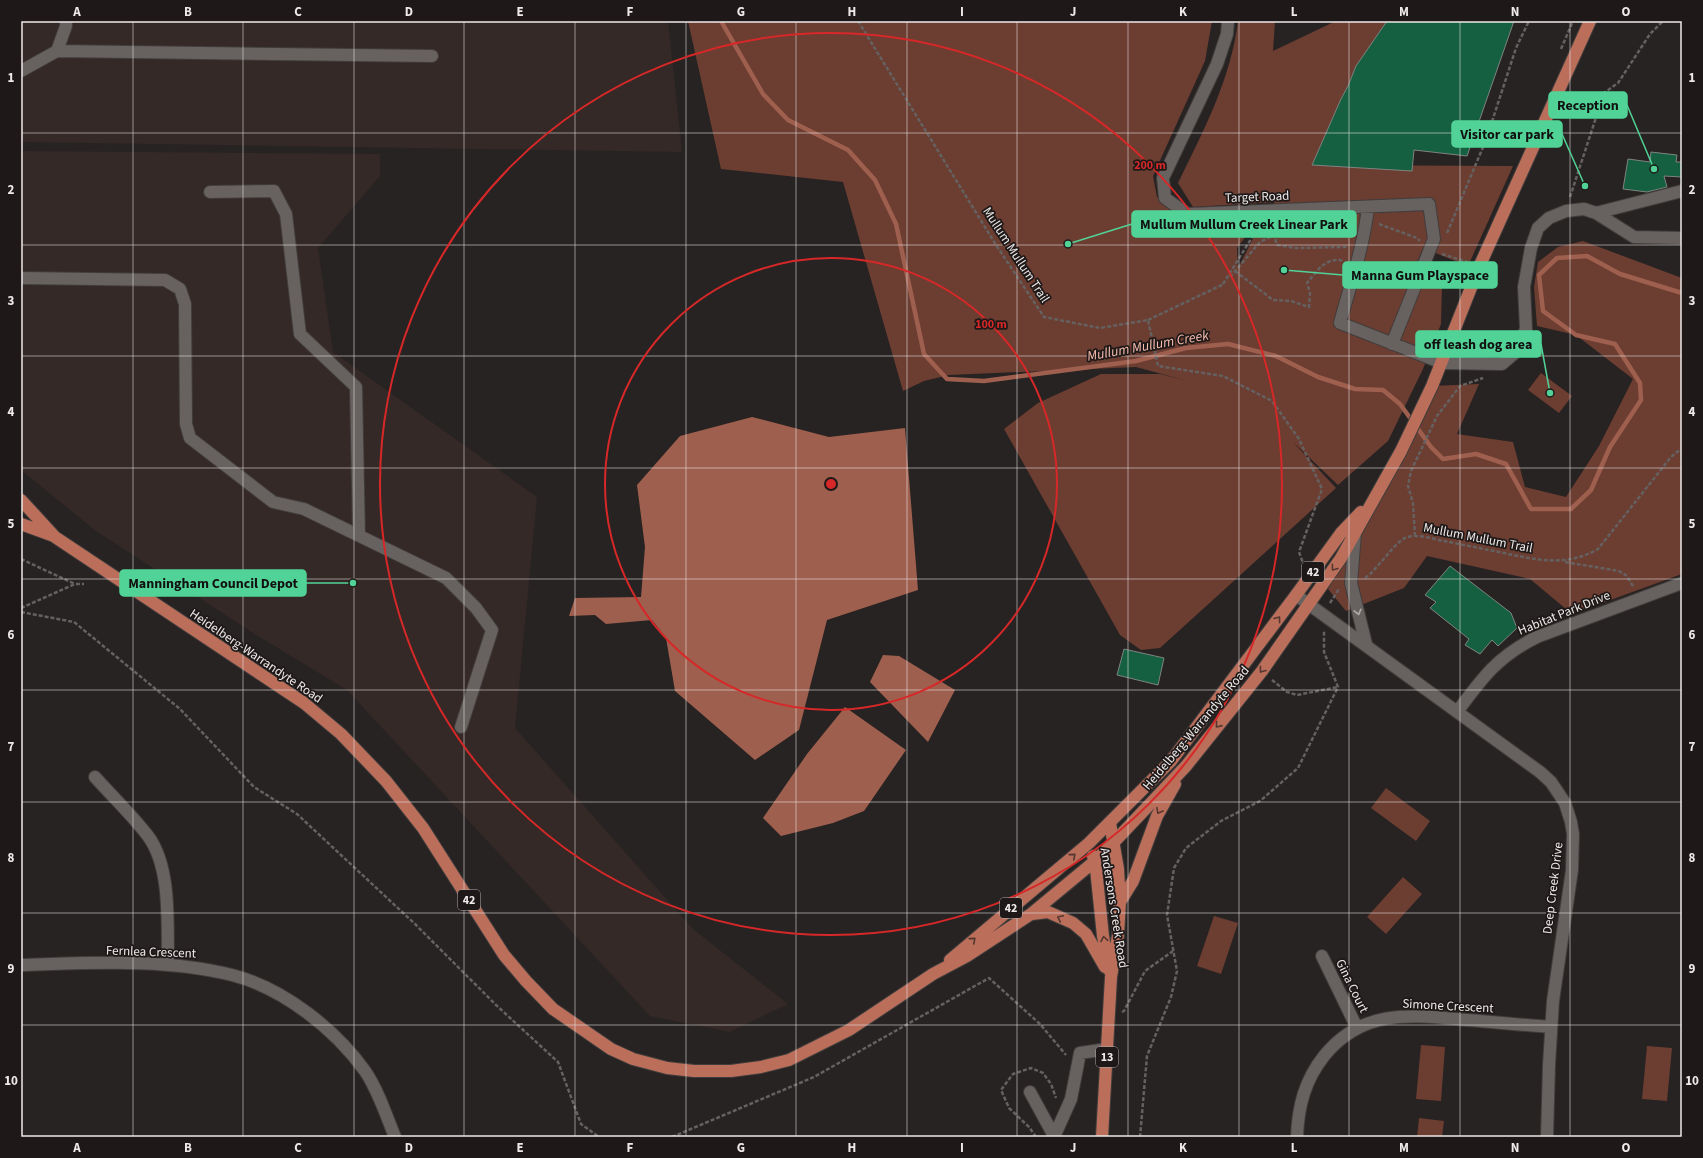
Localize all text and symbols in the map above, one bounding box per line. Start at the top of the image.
text: A [72,3,81,21]
text: B [184,3,192,21]
text: C [294,3,302,21]
text: D [405,3,413,21]
text: E [516,3,524,21]
text: F [627,3,634,21]
text: G [737,3,745,21]
text: H [848,3,856,21]
text: I [960,3,964,21]
text: J [1070,3,1076,21]
text: K [1179,3,1188,21]
text: L [1291,3,1298,21]
text: M [1399,3,1409,21]
text: N [1511,3,1519,21]
text: O [1622,3,1631,21]
text: 1 [8,69,15,87]
text: 1 [1689,69,1696,87]
callout: Reception [1549,92,1627,118]
text: Reception [1557,96,1619,116]
callout: Visitor car park [1452,121,1562,147]
text: Visitor car park [1459,125,1554,145]
text: 200 m [1134,157,1166,174]
text: 2 [8,181,15,199]
text: 2 [1689,181,1696,199]
street label: Target Road [1224,187,1290,207]
street label: Mullum Mullum Trail [978,204,1054,306]
callout: Mullum Mullum Creek Linear Park [1132,211,1356,237]
text: Mullum Mullum Creek Linear Park [1140,215,1348,235]
callout: Manna Gum Playspace [1343,262,1497,288]
text: Manna Gum Playspace [1351,266,1489,286]
text: 3 [8,292,15,310]
text: 3 [1689,292,1696,310]
text: 100 m [975,316,1007,333]
water label: Mullum Mullum Creek [1086,325,1211,367]
callout: off leash dog area [1416,331,1541,357]
text: off leash dog area [1424,335,1532,355]
text: 4 [8,403,15,421]
text: 4 [1689,403,1696,421]
centre of rings [824,477,838,491]
text: 5 [8,515,15,533]
text: 5 [1689,515,1696,533]
street label: Mullum Mullum Trail [1422,519,1534,557]
road number: 42 [1302,562,1324,582]
one-way arrow [1331,564,1338,571]
callout: Manningham Council Depot [120,570,306,596]
text: Manningham Council Depot [128,574,298,594]
street label: Habitat Park Drive [1515,586,1613,640]
street label: Heidelberg-Warrandyte Road [186,605,326,707]
one-way arrow [1353,609,1362,616]
one-way arrow [1273,616,1280,623]
text: 6 [8,626,15,644]
text: 6 [1689,626,1696,644]
street label: Heidelberg-Warrandyte Road [1139,662,1253,794]
one-way arrow [1260,666,1267,673]
one-way arrow [1216,721,1223,728]
text: 7 [8,738,15,756]
text: 7 [1689,738,1696,756]
one-way arrow [1157,807,1164,815]
street label: Deep Creek Drive [1538,841,1568,935]
street label: Andersons Creek Road [1096,847,1132,969]
text: 8 [8,849,15,867]
text: 8 [1689,849,1696,867]
one-way arrow [1068,854,1075,861]
road number: 42 [458,890,480,910]
road number: 42 [1000,898,1022,918]
one-way arrow [1057,914,1064,922]
one-way arrow [1100,936,1108,942]
one-way arrow [968,937,976,944]
street label: Fernlea Crescent [106,941,197,963]
street label: Gina Court [1331,956,1373,1017]
text: 9 [8,960,15,978]
text: 9 [1689,960,1696,978]
street label: Simone Crescent [1402,995,1495,1017]
road number: 13 [1096,1047,1118,1067]
text: 10 [4,1072,18,1090]
text: 10 [1685,1072,1699,1090]
text: A [72,1139,81,1157]
text: B [184,1139,192,1157]
text: C [294,1139,302,1157]
text: D [405,1139,413,1157]
text: E [516,1139,524,1157]
text: F [627,1139,634,1157]
text: G [737,1139,745,1157]
text: H [848,1139,856,1157]
text: I [960,1139,964,1157]
text: J [1070,1139,1076,1157]
text: K [1179,1139,1188,1157]
text: L [1291,1139,1298,1157]
text: M [1399,1139,1409,1157]
text: N [1511,1139,1519,1157]
text: O [1622,1139,1631,1157]

